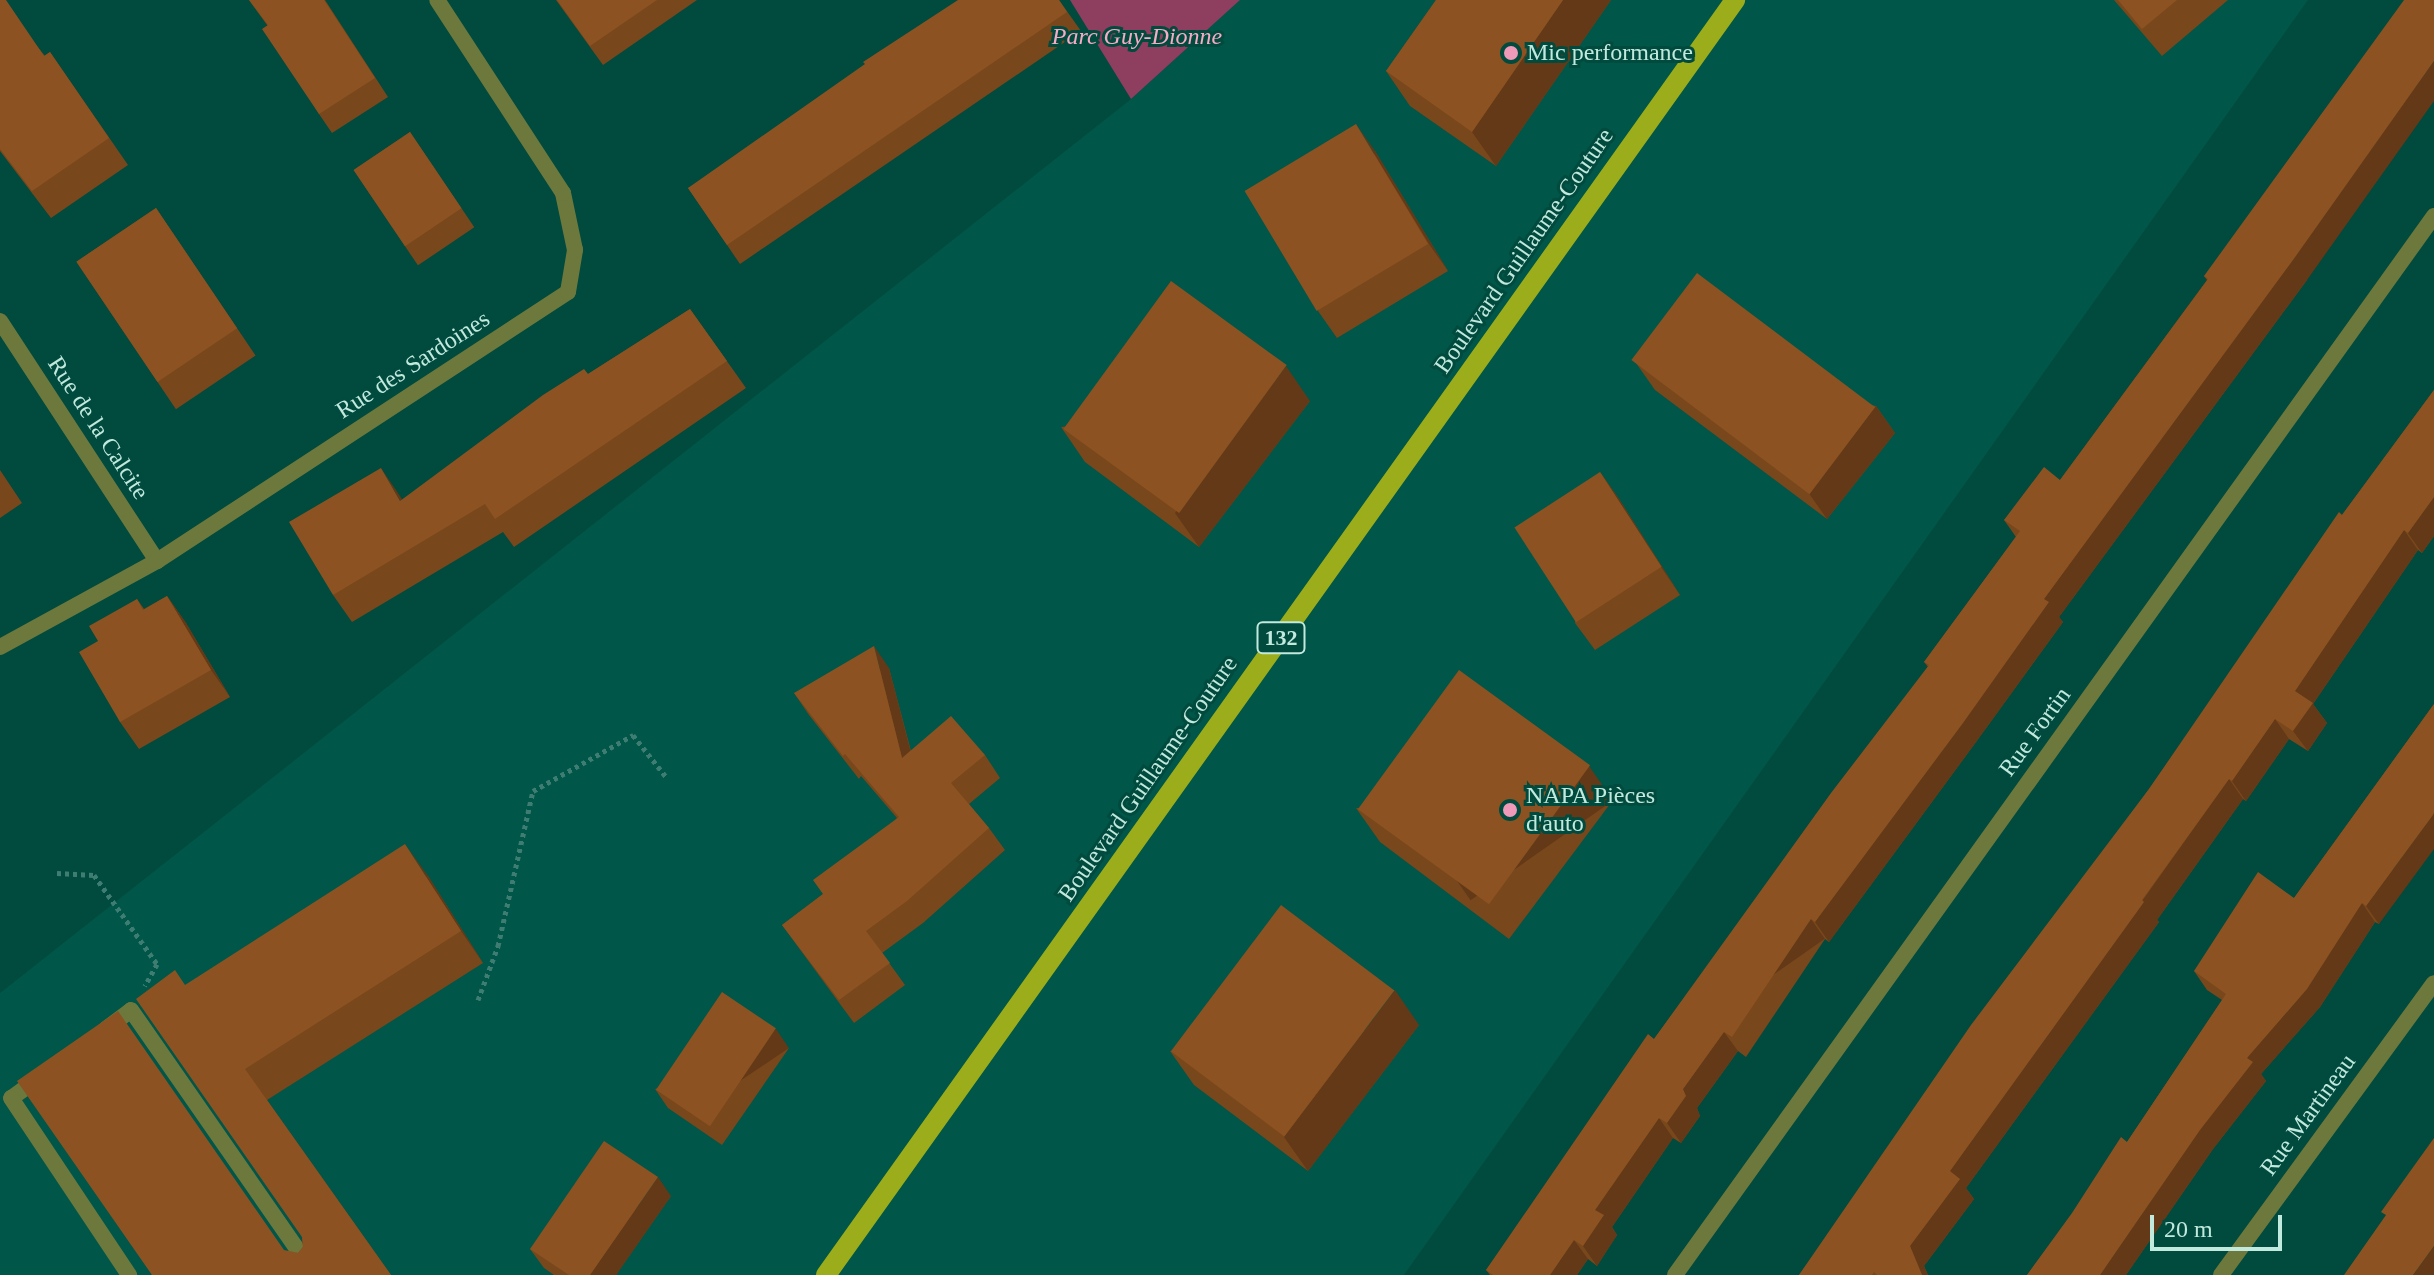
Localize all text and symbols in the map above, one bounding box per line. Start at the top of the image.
park label: Parc Guy-Dionne [1052,23,1222,51]
place label: Mic performance [1527,39,1693,67]
marker: Mic performance [1502,44,1520,62]
street label: Boulevard Guillaume-Couture [1428,123,1620,379]
street label: Rue des Sardoines [331,305,495,425]
street label: Rue de la Calcite [41,351,155,505]
road number: 132 [1255,620,1307,656]
street label: Boulevard Guillaume-Couture [1052,651,1244,907]
street label: Rue Fortin [1993,682,2077,782]
place label: NAPA Pièces d'auto [1526,782,1656,838]
marker: NAPA Pièces d'auto [1501,801,1519,819]
street label: Rue Martineau [2254,1049,2362,1181]
scale bar [2154,1199,2286,1249]
text: 20 m [2164,1216,2213,1242]

